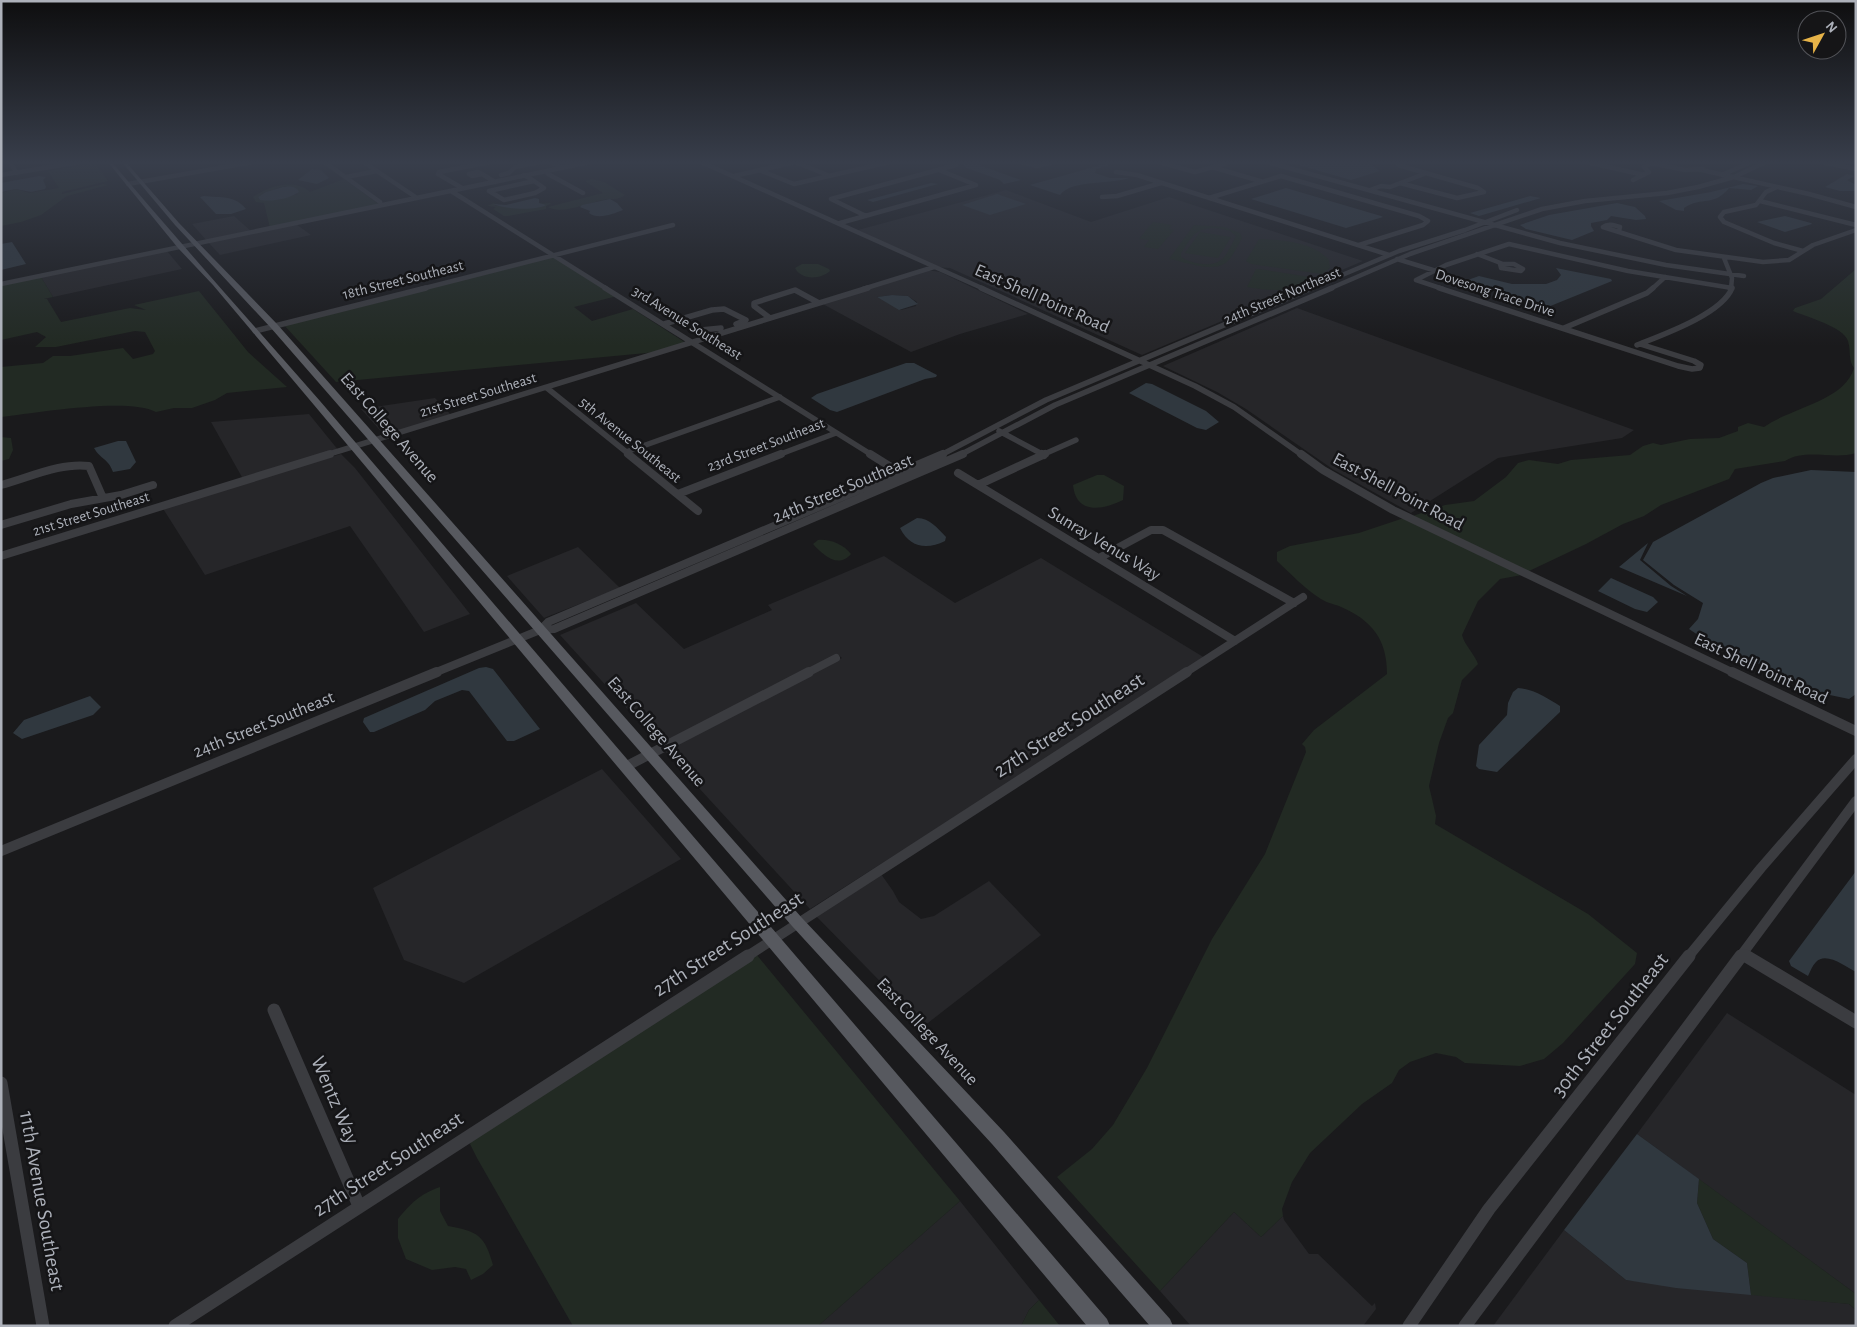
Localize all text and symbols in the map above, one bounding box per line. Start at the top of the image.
north arrow [1797,10,1847,60]
text: N [1823,19,1840,36]
street label: 18th Street Southeast [341,258,465,302]
street label: East Shell Point Road [972,261,1112,337]
street label: 24th Street Northeast [1221,264,1343,327]
street label: Dovesong Trace Drive [1433,267,1557,319]
street label: 3rd Avenue Southeast [630,283,745,363]
street label: East College Avenue [336,370,442,486]
street label: 21st Street Southeast [418,370,538,420]
street label: 5th Avenue Southeast [576,394,684,486]
street label: 23rd Street Southeast [705,416,827,474]
street label: East Shell Point Road [1330,450,1466,534]
street label: 24th Street Southeast [770,451,916,527]
street label: 21st Street Southeast [31,489,151,539]
street label: Sunray Venus Way [1045,503,1164,585]
street label: East Shell Point Road [1691,630,1831,708]
street label: 27th Street Southeast [990,669,1148,781]
street label: East College Avenue [603,674,709,790]
street label: 24th Street Southeast [191,688,337,762]
street label: 27th Street Southeast [649,888,807,1000]
street label: 30th Street Southeast [1548,949,1673,1101]
street label: East College Avenue [873,975,981,1089]
street label: Wentz Way [307,1053,363,1147]
street label: 27th Street Southeast [309,1108,467,1220]
street label: 11th Avenue Southeast [16,1109,68,1293]

